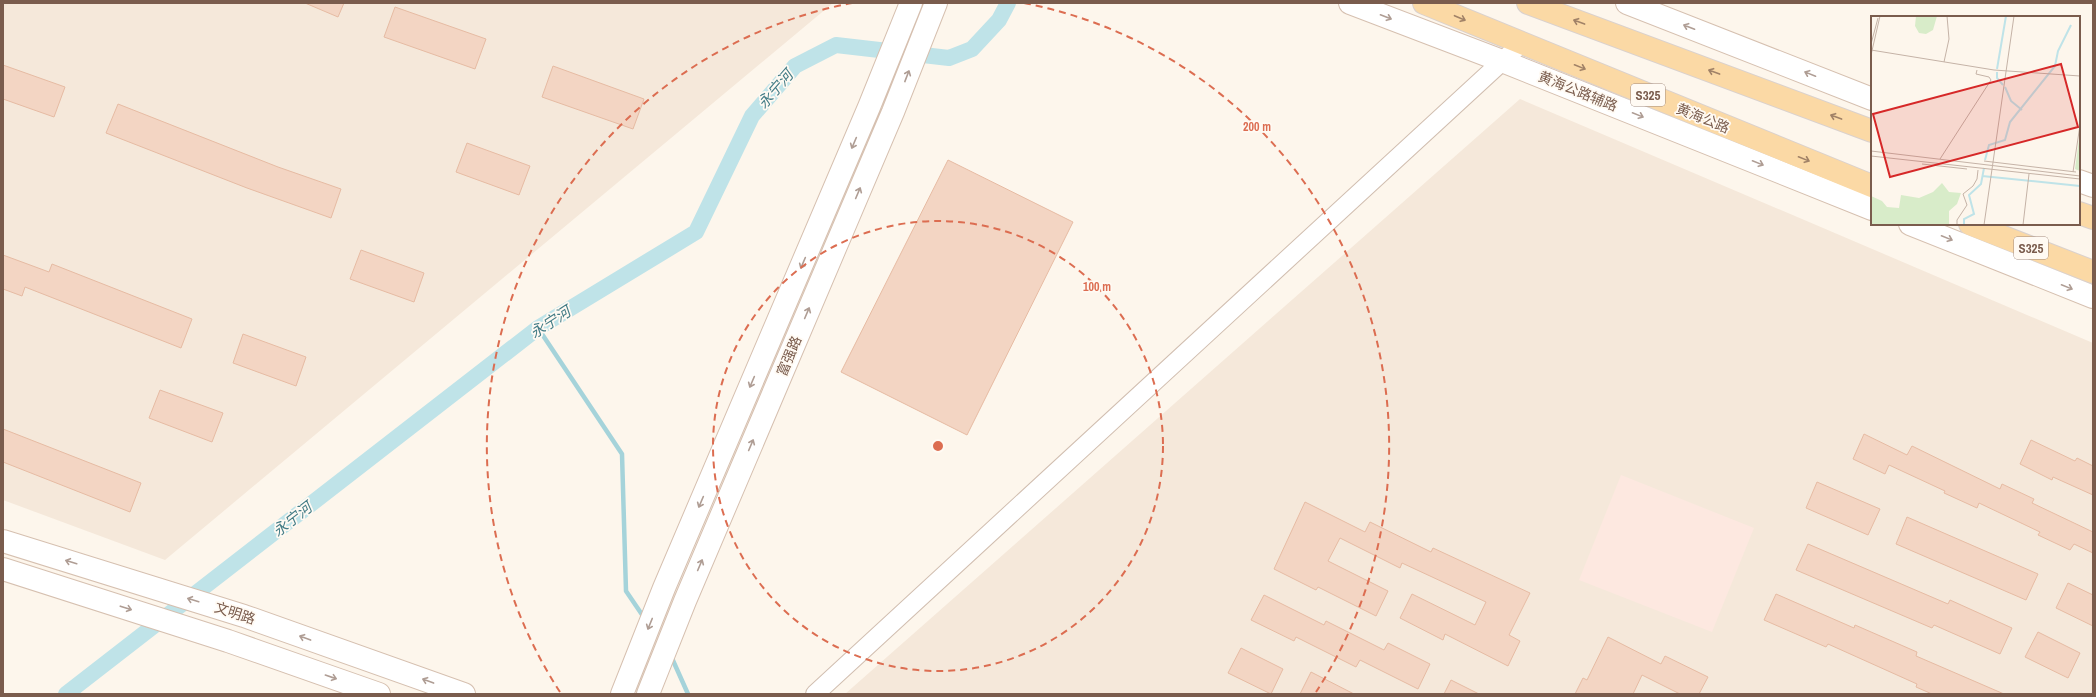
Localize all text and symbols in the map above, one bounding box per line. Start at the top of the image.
one-way arrow [1380,13,1392,21]
one-way arrow [1454,15,1466,22]
inset map [1871,16,2080,225]
one-way arrow [1573,17,1585,25]
one-way arrow [1683,22,1695,30]
water label: 永宁河 [752,63,800,113]
one-way arrow [1574,64,1586,72]
street label: 黄海公路辅路 [1536,67,1620,115]
one-way arrow [1708,67,1720,75]
one-way arrow [904,70,912,82]
one-way arrow [1804,70,1816,78]
road number: S325 [1631,84,1665,106]
street label: 黄海公路 [1674,99,1732,137]
one-way arrow [1631,112,1643,119]
one-way arrow [1829,113,1842,120]
text: 200 m [1243,119,1271,135]
one-way arrow [849,137,857,149]
one-way arrow [1798,156,1810,163]
one-way arrow [1752,160,1764,168]
one-way arrow [855,188,863,200]
one-way arrow [1940,235,1952,243]
road number: S325 [2014,237,2048,259]
one-way arrow [798,256,806,268]
text: 100 m [1083,279,1111,295]
one-way arrow [2061,283,2073,291]
water label: 永宁河 [525,299,577,343]
one-way arrow [804,307,812,319]
street label: 富强路 [773,333,805,379]
one-way arrow [747,376,755,388]
centre of rings [931,439,945,453]
one-way arrow [748,440,755,452]
water label: 永宁河 [268,495,319,541]
one-way arrow [696,495,704,507]
one-way arrow [65,558,78,565]
one-way arrow [697,559,704,571]
one-way arrow [187,596,200,603]
street label: 文明路 [212,598,258,628]
one-way arrow [119,605,132,612]
one-way arrow [645,617,653,629]
one-way arrow [300,633,312,641]
one-way arrow [324,674,337,681]
one-way arrow [421,677,434,684]

